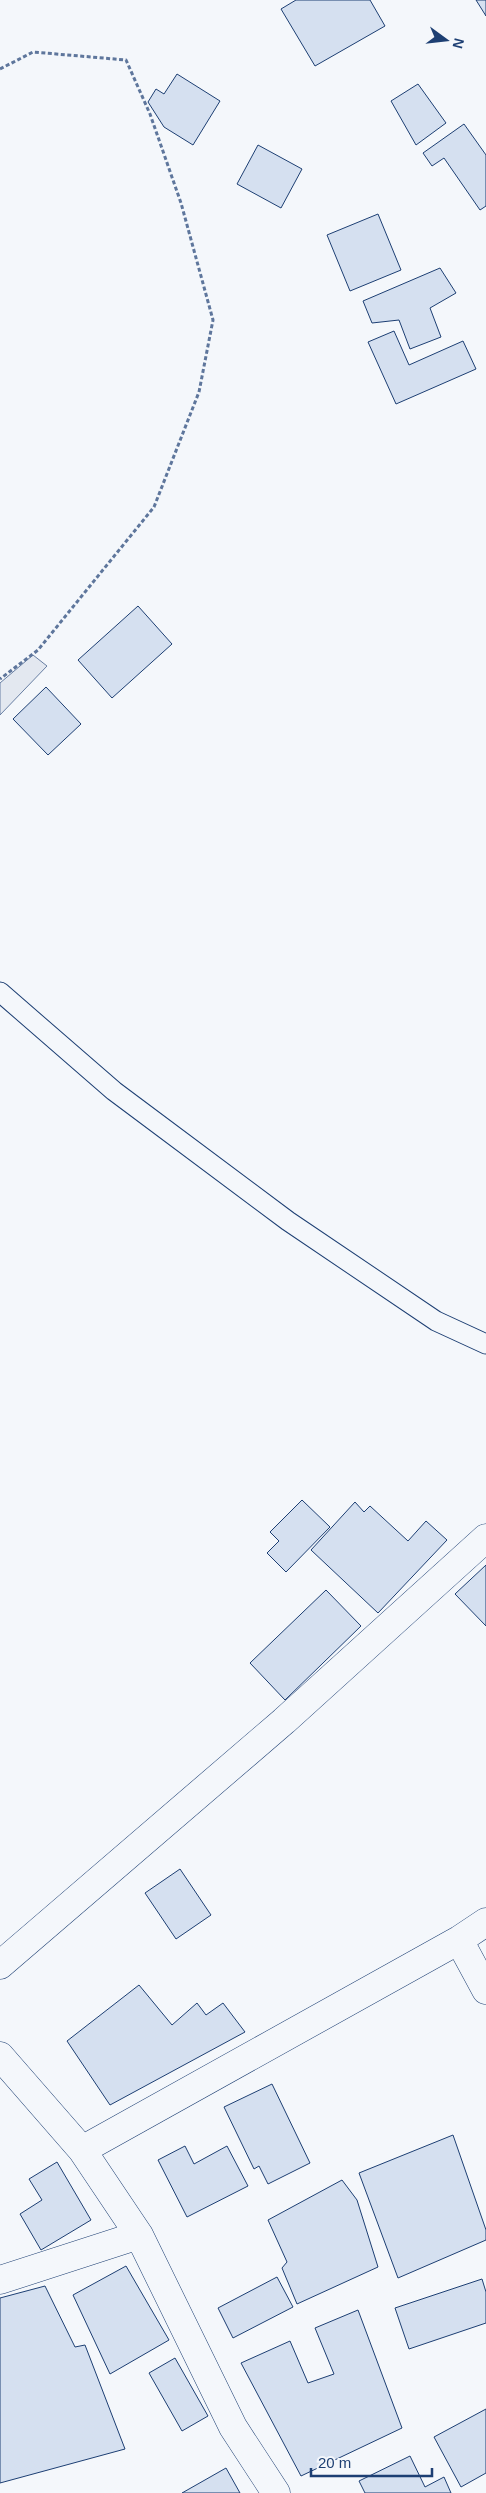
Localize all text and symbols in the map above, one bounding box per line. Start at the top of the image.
north arrow [421,15,471,65]
text: N [450,36,468,50]
scale bar [311,2446,432,2478]
text: 20 m [318,2454,351,2471]

